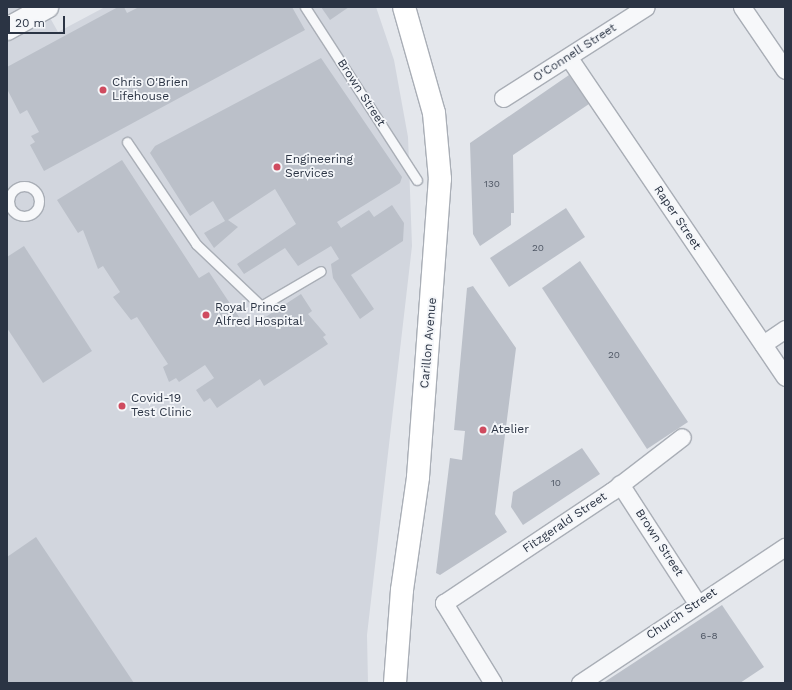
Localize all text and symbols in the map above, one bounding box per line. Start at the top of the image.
scale bar [10,8,67,34]
text: 20 m [15,16,45,30]
street label: O'Connell Street [531,21,619,85]
street label: Brown Street [334,57,388,129]
place label: Chris O'Brien Lifehouse [112,76,188,104]
marker: Chris O'Brien Lifehouse [97,84,109,96]
place label: Engineering Services [285,153,353,181]
marker: Engineering Services [272,162,282,172]
house number: 130 [484,178,500,190]
street label: Raper Street [650,183,704,253]
house number: 20 [532,242,544,254]
street label: Carillon Avenue [418,297,440,389]
place label: Royal Prince Alfred Hospital [215,301,303,329]
marker: Royal Prince Alfred Hospital [200,309,212,321]
house number: 20 [608,349,620,361]
place label: Covid-19 Test Clinic [131,392,192,420]
marker: Covid-19 Test Clinic [116,400,128,412]
place label: Atelier [491,423,529,437]
marker: Atelier [478,425,488,435]
house number: 10 [551,477,561,489]
street label: Fitzgerald Street [520,490,610,556]
street label: Brown Street [632,507,686,579]
street label: Church Street [644,585,720,643]
house number: 6-8 [700,630,718,642]

